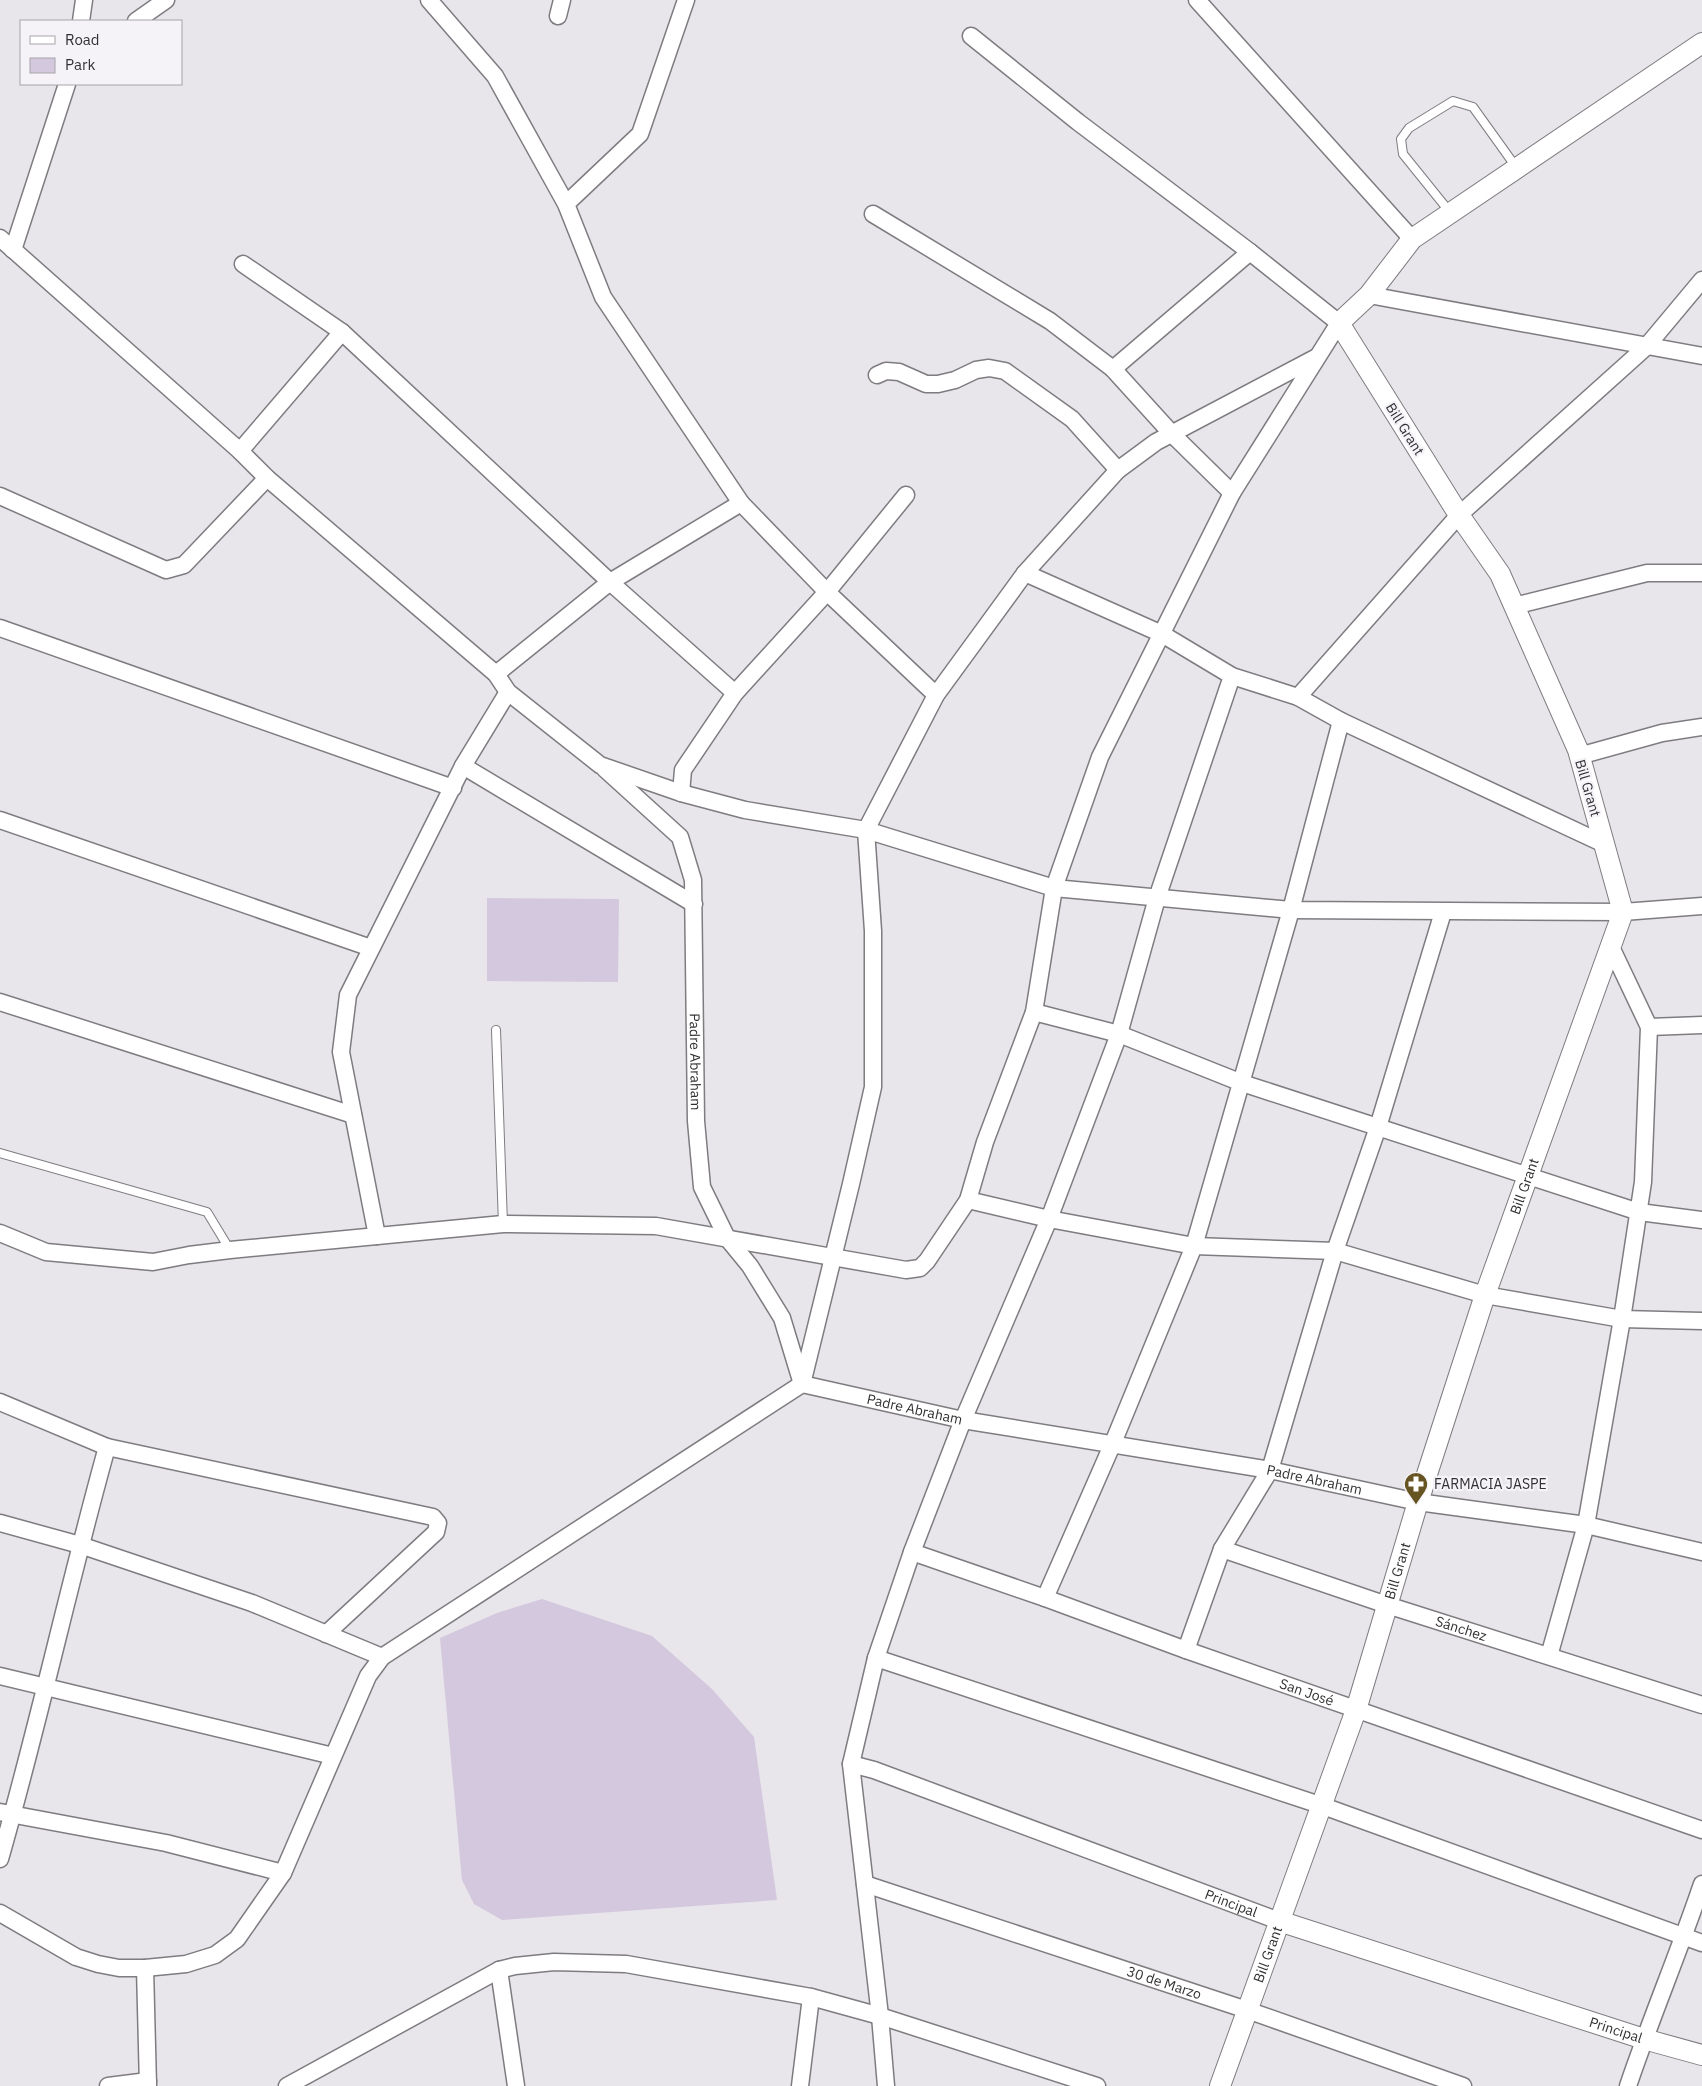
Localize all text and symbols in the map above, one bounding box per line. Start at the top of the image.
legend [20,20,182,85]
text: Road [65,30,100,49]
text: Park [65,55,95,74]
street label: Bill Grant [1382,399,1428,459]
street label: Bill Grant [1571,757,1605,819]
street label: Padre Abraham [686,1013,705,1111]
street label: Bill Grant [1506,1156,1543,1217]
street label: Padre Abraham [865,1390,964,1429]
street label: Padre Abraham [1265,1461,1364,1499]
pharmacy icon: FARMACIA JASPE [1403,1471,1429,1505]
place label: FARMACIA JASPE [1434,1475,1547,1493]
street label: Bill Grant [1380,1540,1415,1602]
street label: Sánchez [1433,1612,1489,1645]
street label: San José [1277,1674,1337,1710]
street label: Principal [1202,1885,1260,1921]
street label: Bill Grant [1249,1924,1286,1985]
street label: 30 de Marzo [1125,1962,1204,2003]
street label: Principal [1587,2013,1645,2047]

